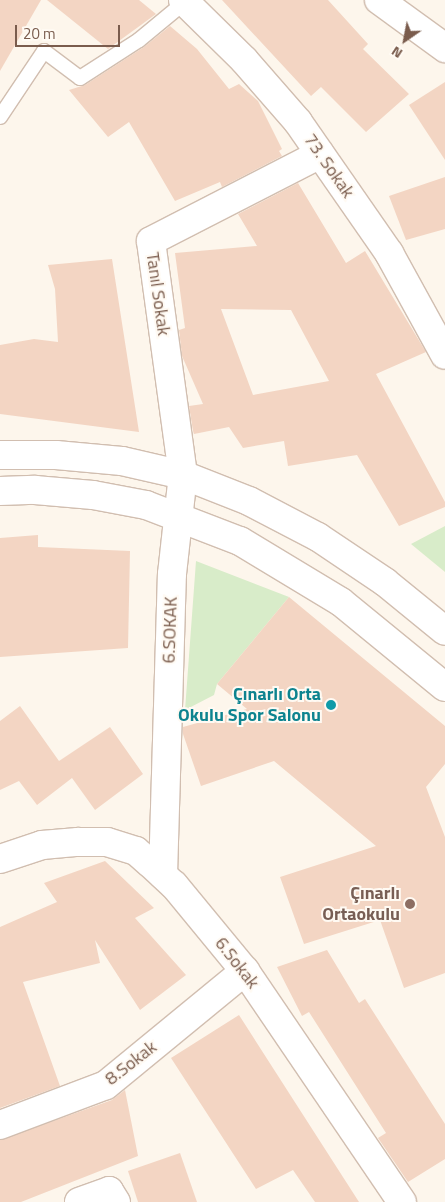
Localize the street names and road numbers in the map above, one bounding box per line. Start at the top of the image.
street label: 73. Sokak [299,130,359,202]
street label: Tanıl Sokak [141,251,175,337]
street label: 6.SOKAK [158,596,182,664]
street label: 6.Sokak [210,933,264,993]
street label: 8.Sokak [101,1036,161,1090]

